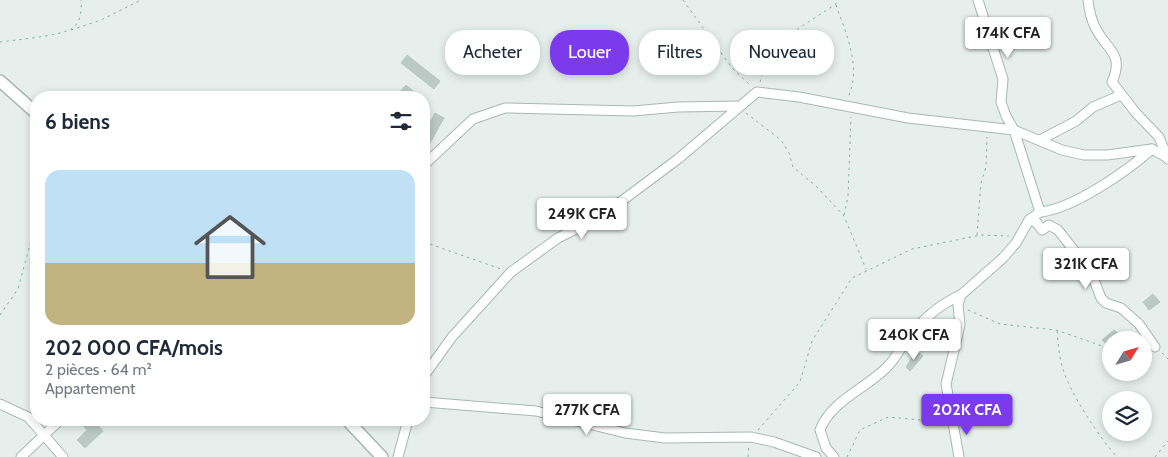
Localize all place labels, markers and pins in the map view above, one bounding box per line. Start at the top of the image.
pin: 174K CFA [956,17,1060,59]
pin: 249K CFA [530,198,634,240]
pin: 321K CFA [1034,248,1138,290]
pin: 240K CFA [862,318,966,361]
pin: 277K CFA [535,394,639,436]
pin: 202K CFA [915,394,1019,436]

